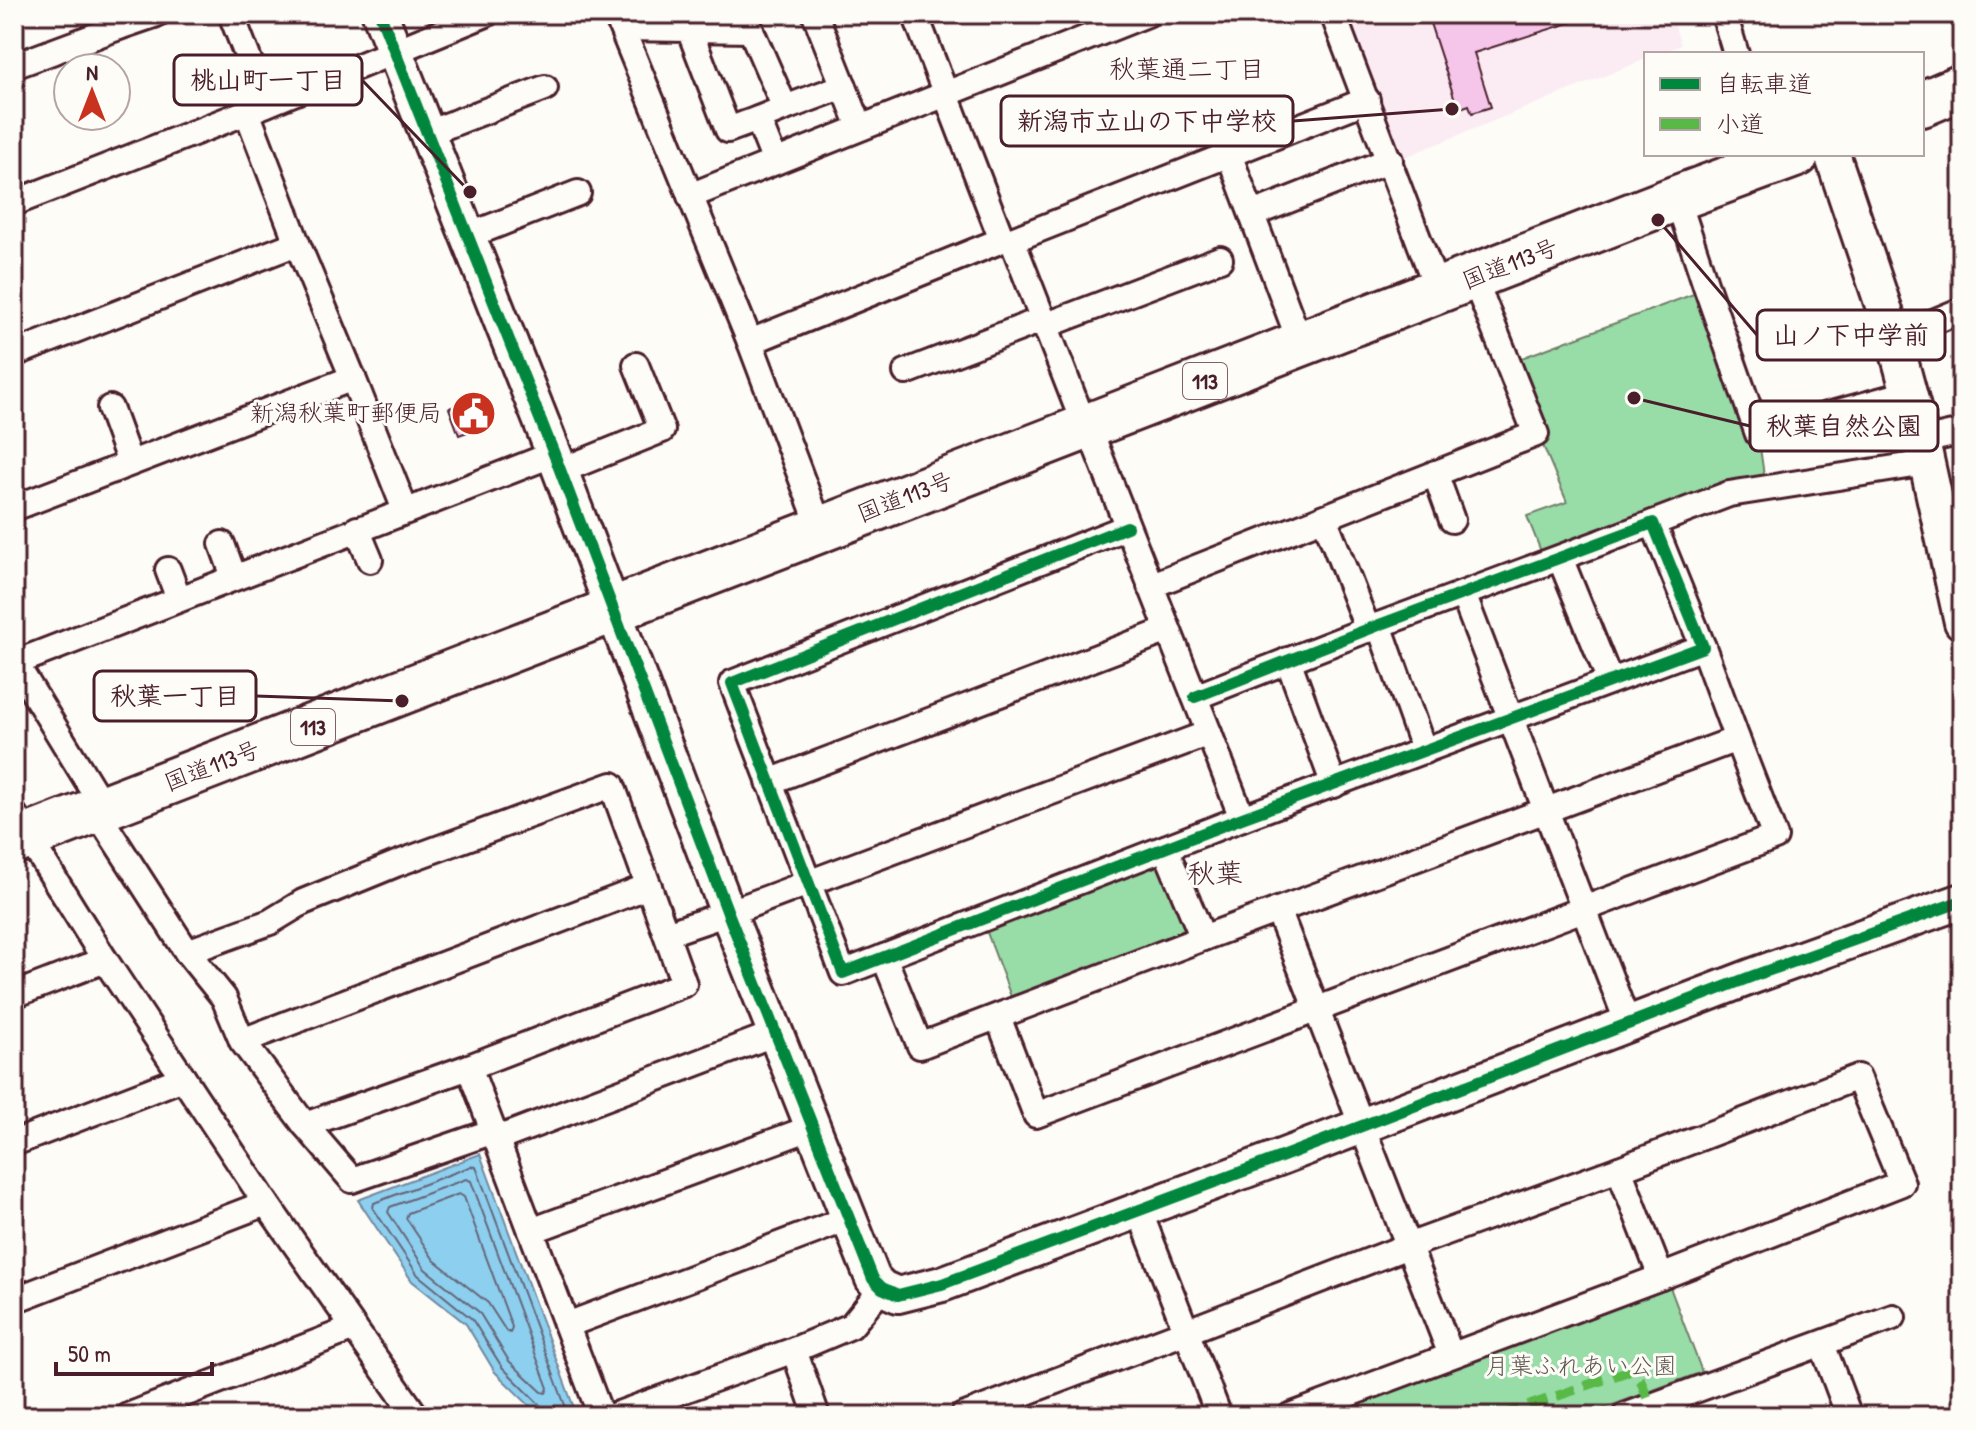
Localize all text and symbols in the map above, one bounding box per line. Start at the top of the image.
district label: 秋葉通二丁目 [1109,51,1265,86]
north arrow [52,52,132,132]
legend [1644,52,1924,156]
callout: 桃山町一丁目 [174,55,362,105]
text: N [86,57,98,87]
text: 桃山町一丁目 [190,62,346,97]
text: 自転車道 [1716,67,1812,99]
callout: 新潟市立山の下中学校 [1001,96,1293,146]
text: 新潟市立山の下中学校 [1017,103,1277,138]
text: 小道 [1716,107,1764,139]
street label: 国道113号 [1457,230,1562,296]
callout: 山ノ下中学前 [1757,310,1945,360]
text: 山ノ下中学前 [1773,317,1929,352]
road number: 113 [1183,363,1227,399]
public building icon: 新潟秋葉町郵便局 [449,389,497,437]
place label: 新潟秋葉町郵便局 [250,396,442,428]
callout: 秋葉自然公園 [1750,401,1938,451]
text: 秋葉自然公園 [1766,408,1922,443]
street label: 国道113号 [852,463,957,529]
callout: 秋葉一丁目 [94,671,256,721]
text: 秋葉一丁目 [110,678,240,713]
road number: 113 [291,709,335,745]
street label: 国道113号 [159,732,264,798]
district label: 秋葉 [1187,854,1243,892]
scale bar [56,1326,212,1376]
text: 50 m [68,1337,111,1369]
park label: 月葉ふれあい公園 [1485,1349,1677,1381]

